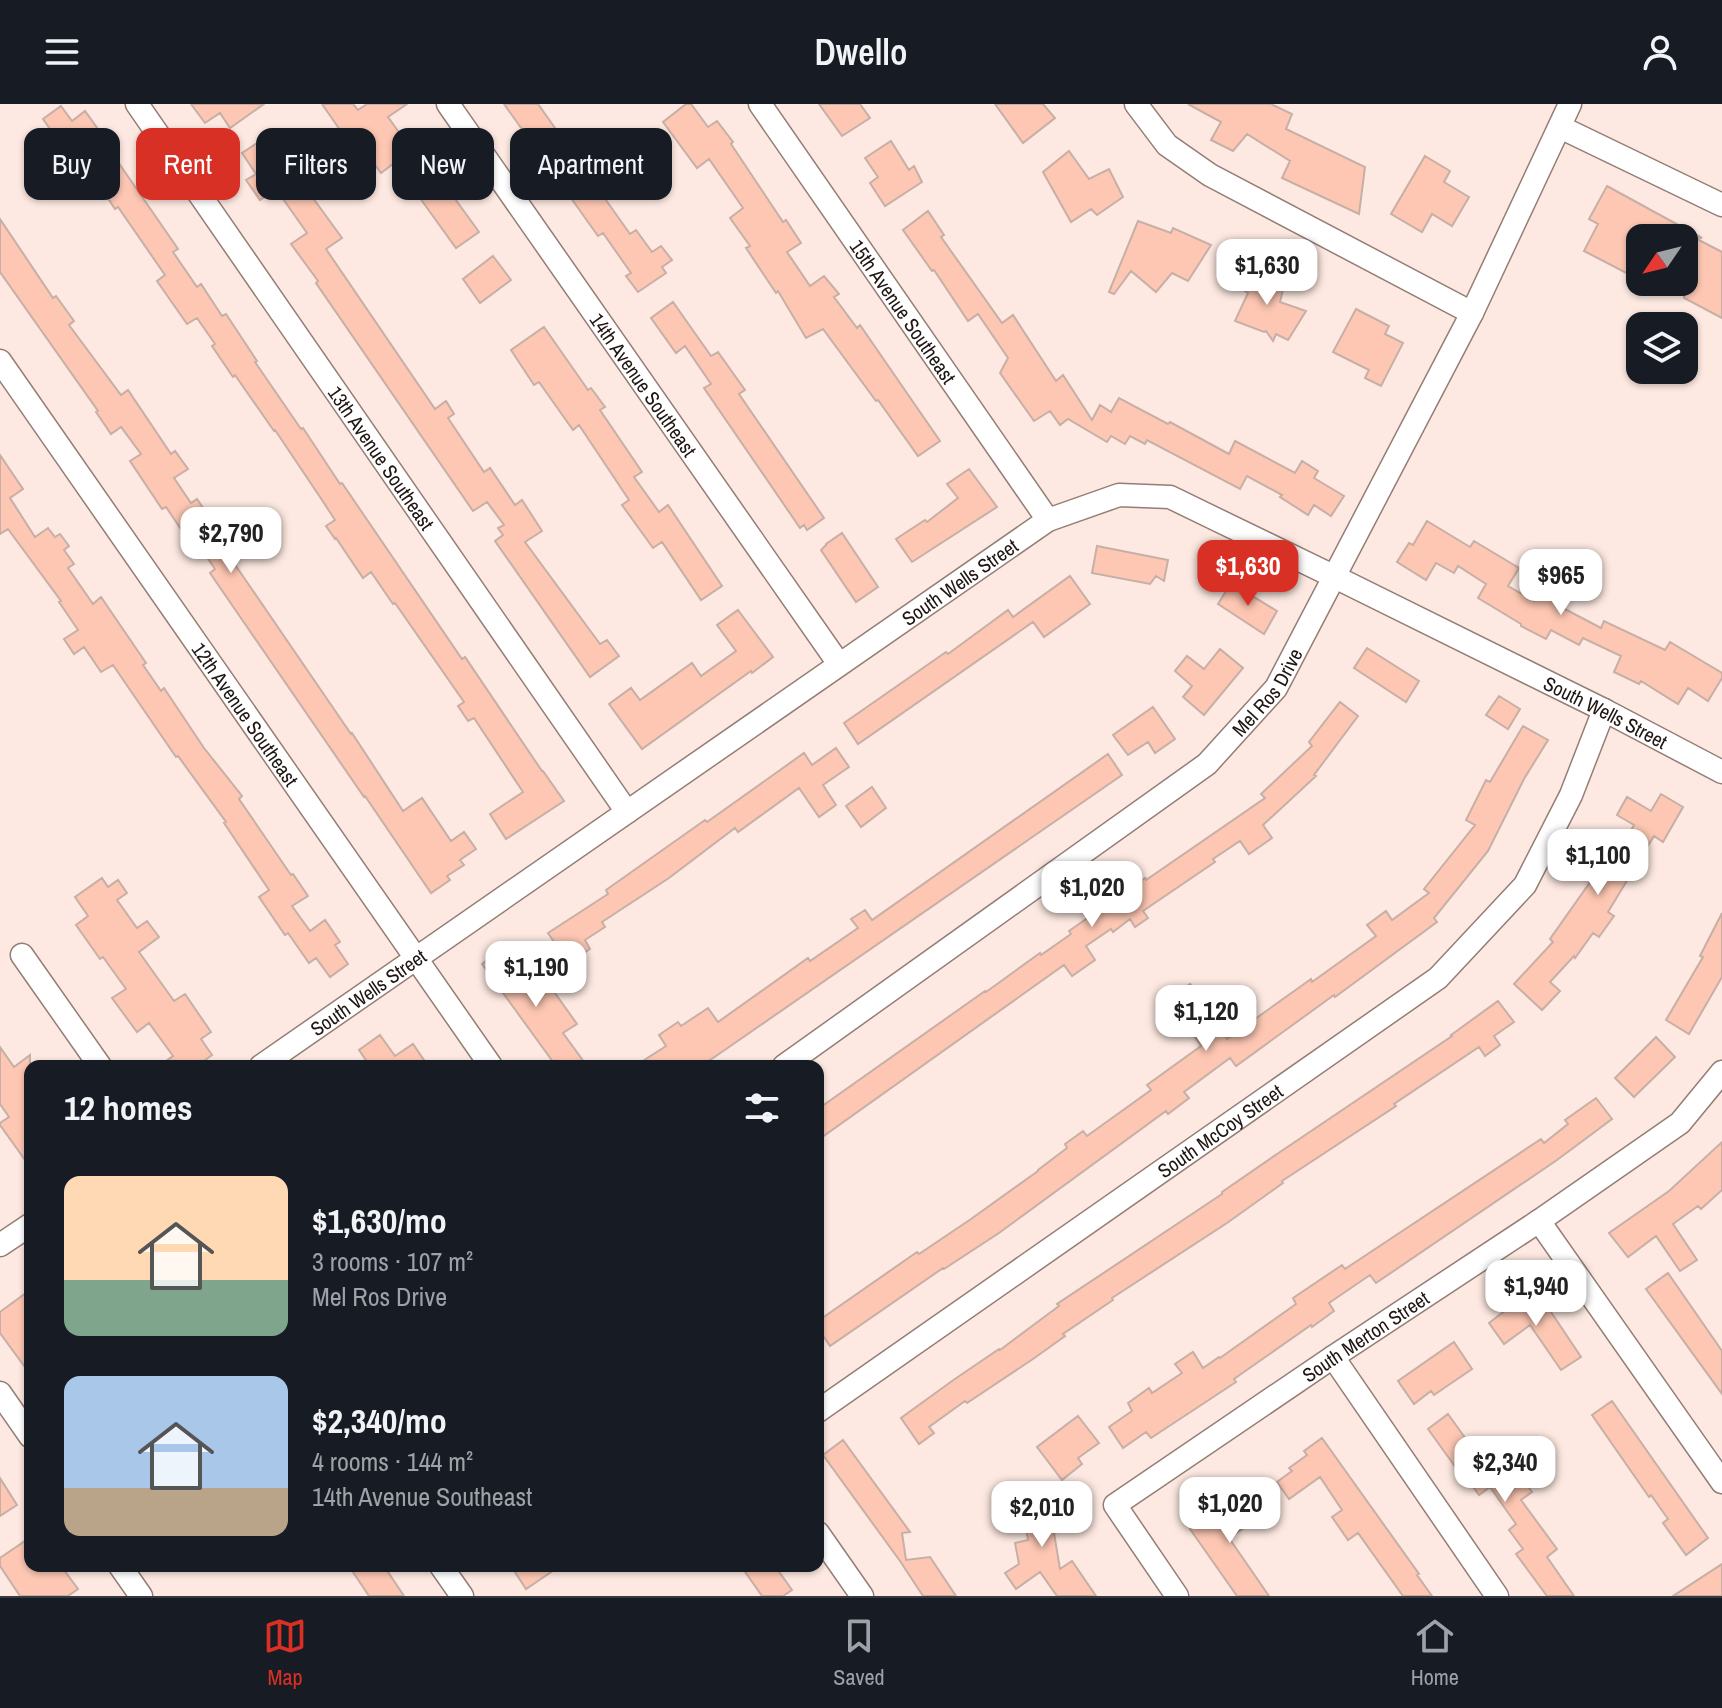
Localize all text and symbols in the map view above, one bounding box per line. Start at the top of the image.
text: Dwello [815,28,907,76]
icon: menu [40,30,84,74]
icon: person [1638,30,1682,74]
chip: Buy [24,128,120,200]
chip: Rent [136,128,240,200]
chip: Filters [256,128,376,200]
chip: New [392,128,494,200]
chip: Apartment [510,128,672,200]
north arrow [1626,224,1698,296]
map controls [1626,224,1698,384]
street label: 15th Avenue Southeast [844,234,963,389]
pin: $1,630 [1202,239,1332,307]
text: $1,630 [1234,247,1300,282]
street label: 14th Avenue Southeast [584,307,704,462]
button: layers [1626,312,1698,384]
street label: 13th Avenue Southeast [322,380,441,535]
pin: $2,790 [166,507,296,575]
text: $2,790 [198,515,264,550]
street label: South Wells Street [896,531,1023,631]
pin: $1,630 [1183,540,1313,608]
text: $1,630 [1215,548,1281,583]
pin: $965 [1514,549,1608,617]
text: $965 [1537,557,1585,592]
street label: 12th Avenue Southeast [186,637,305,791]
street label: Mel Ros Drive [1225,643,1308,742]
street label: South Wells Street [1539,669,1673,755]
pin: $1,100 [1533,829,1663,897]
text: $1,100 [1565,837,1631,872]
pin: $1,020 [1027,861,1157,929]
text: $1,020 [1059,869,1125,904]
pin: $1,190 [471,941,601,1009]
street label: South Wells Street [304,942,432,1042]
text: $1,190 [503,949,569,984]
pin: $1,120 [1141,985,1271,1053]
text: $1,120 [1173,993,1239,1028]
street label: South McCoy Street [1152,1077,1288,1184]
text: 12 homes [64,1085,193,1131]
icon: filters [740,1086,784,1130]
text: $1,630/mo [312,1198,447,1244]
icon: home [128,1208,224,1304]
text: 3 rooms · 107 m² [312,1244,473,1279]
pin: $1,940 [1471,1260,1601,1328]
text: $1,940 [1503,1268,1569,1303]
text: Mel Ros Drive [312,1279,447,1314]
street label: South Merton Street [1296,1284,1434,1388]
text: $2,340/mo [312,1398,447,1444]
icon: home [128,1408,224,1504]
pin: $2,340 [1440,1436,1570,1504]
text: 4 rooms · 144 m² [312,1444,473,1479]
text: $2,340 [1472,1444,1538,1479]
pin: $1,020 [1165,1477,1295,1545]
text: 14th Avenue Southeast [312,1479,532,1514]
pin: $2,010 [977,1481,1107,1549]
text: $1,020 [1197,1485,1263,1520]
text: $2,010 [1009,1489,1075,1524]
tab: Map [263,1614,307,1692]
tab: Saved [833,1614,885,1692]
tab: Home [1411,1614,1459,1692]

